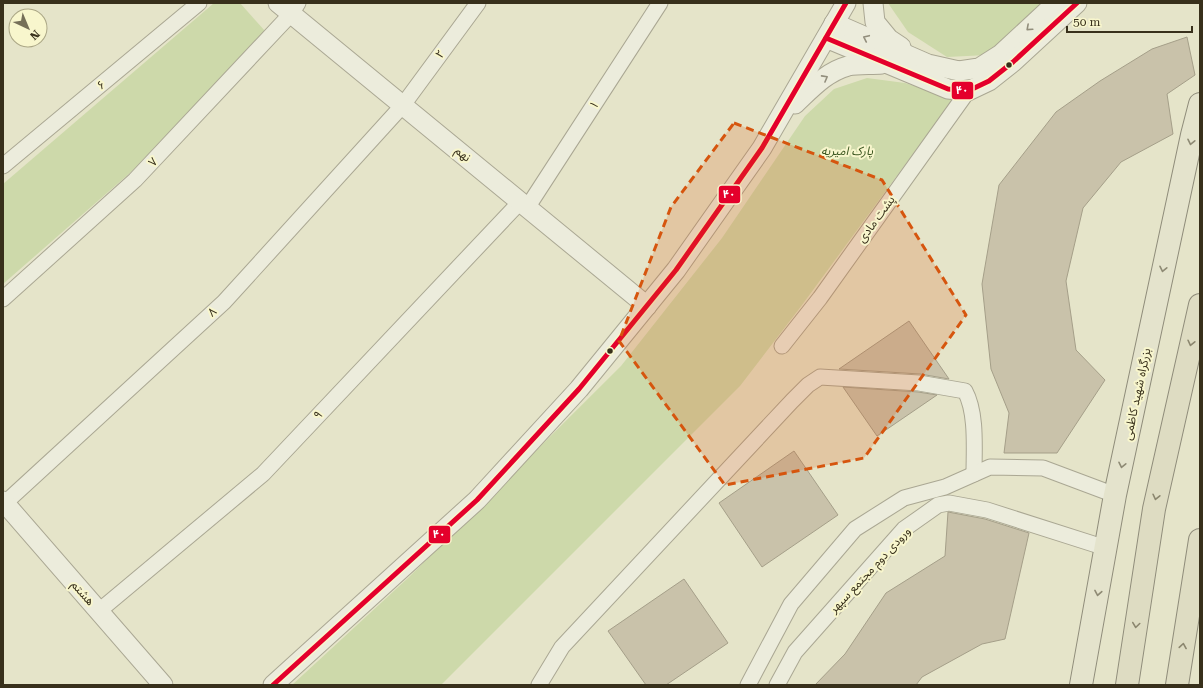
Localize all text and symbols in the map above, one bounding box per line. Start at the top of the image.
north arrow [8,8,48,48]
scale bar [1067,8,1192,34]
text: 50 m [1073,15,1100,29]
one-way arrow [1026,24,1033,31]
text: N [27,27,42,43]
one-way arrow [863,35,870,43]
street label: ۲ [432,47,448,61]
unlabelled marker [1004,60,1014,70]
one-way arrow [821,75,828,82]
street label: ۶ [94,77,108,93]
line badge: ۴۰ [951,81,974,100]
text: ۴۰ [956,84,968,97]
street label: ۱ [586,98,602,112]
one-way arrow [1187,139,1195,145]
street label: نهم [451,144,474,166]
park label: پارک امیریه [821,144,873,159]
street label: ۷ [146,155,161,169]
line badge: ۴۰ [718,185,741,204]
text: ۴۰ [723,188,735,201]
street label: پشت مادی [854,193,899,246]
one-way arrow [1160,266,1168,272]
street label: ۸ [205,304,219,319]
one-way arrow [1187,339,1196,346]
unlabelled marker [605,346,615,356]
street label: بزرگراه شهید کاظمی [1120,347,1154,441]
street label: ۹ [311,408,325,422]
one-way arrow [1118,462,1126,468]
one-way arrow [1153,494,1161,500]
street label: ورودی دوم مجتمع سپهر [826,524,915,618]
line badge: ۴۰ [428,525,451,544]
text: ۴۰ [433,528,445,541]
street label: هشتم [67,578,98,610]
one-way arrow [1094,589,1103,596]
one-way arrow [1132,622,1141,628]
one-way arrow [1179,643,1187,650]

